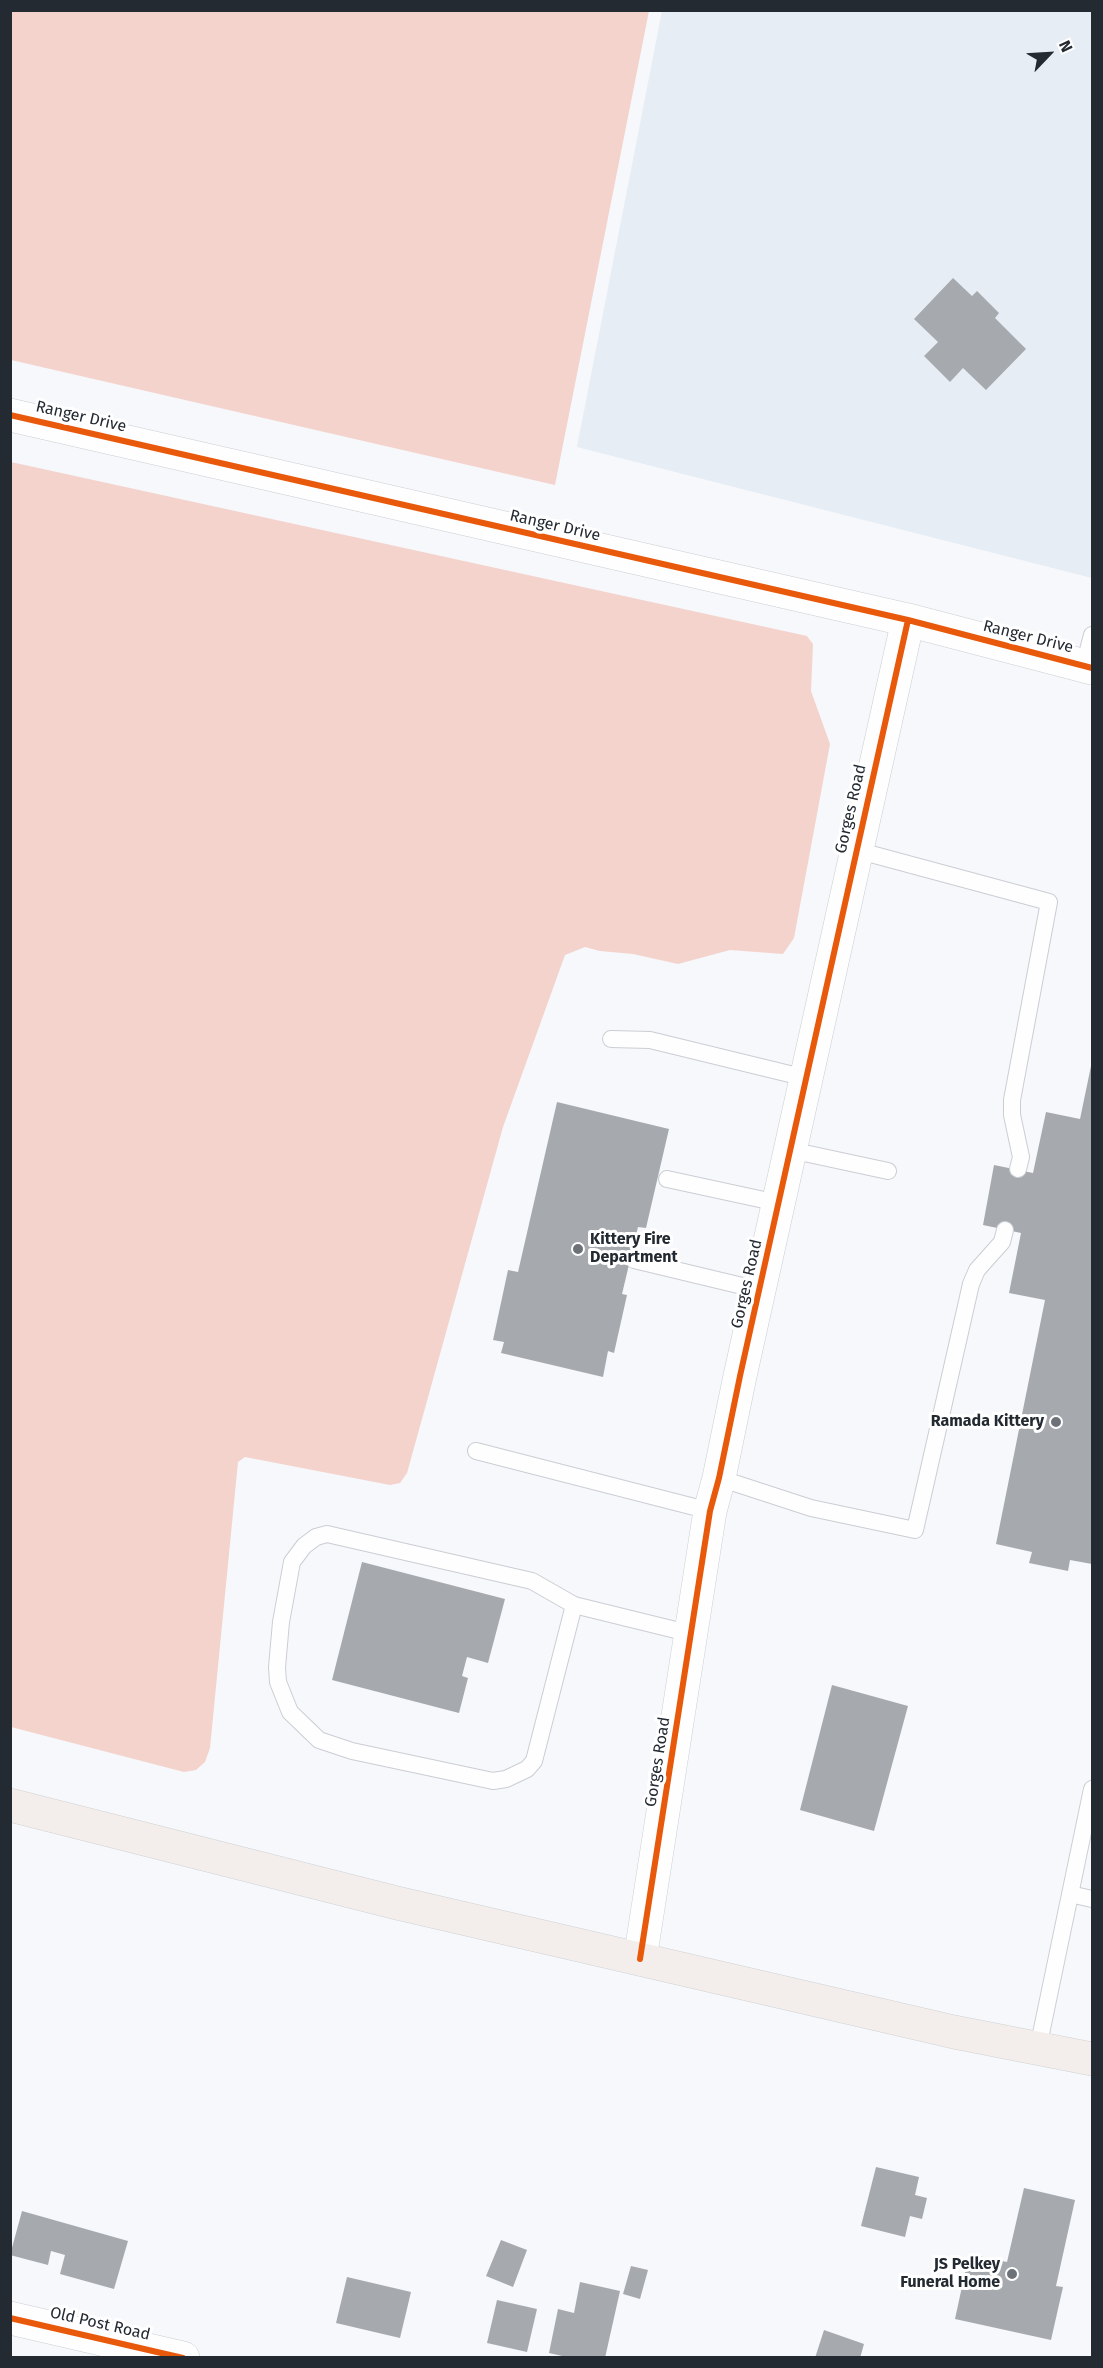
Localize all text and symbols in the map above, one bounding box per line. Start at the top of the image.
north arrow [1019,24,1079,84]
text: N [1055,37,1077,55]
street label: Ranger Drive [34,397,128,437]
street label: Ranger Drive [508,506,602,546]
street label: Ranger Drive [981,617,1075,657]
street label: Gorges Road [831,763,871,855]
place label: Kittery Fire Department [590,1230,678,1268]
street label: Gorges Road [727,1238,767,1330]
marker: Kittery Fire Department [571,1242,585,1256]
place label: Ramada Kittery [931,1412,1044,1432]
marker: Ramada Kittery [1049,1415,1063,1429]
street label: Gorges Road [641,1716,675,1808]
place label: JS Pelkey Funeral Home [900,2255,1000,2293]
marker: JS Pelkey Funeral Home [1005,2267,1019,2281]
street label: Old Post Road [48,2303,152,2345]

